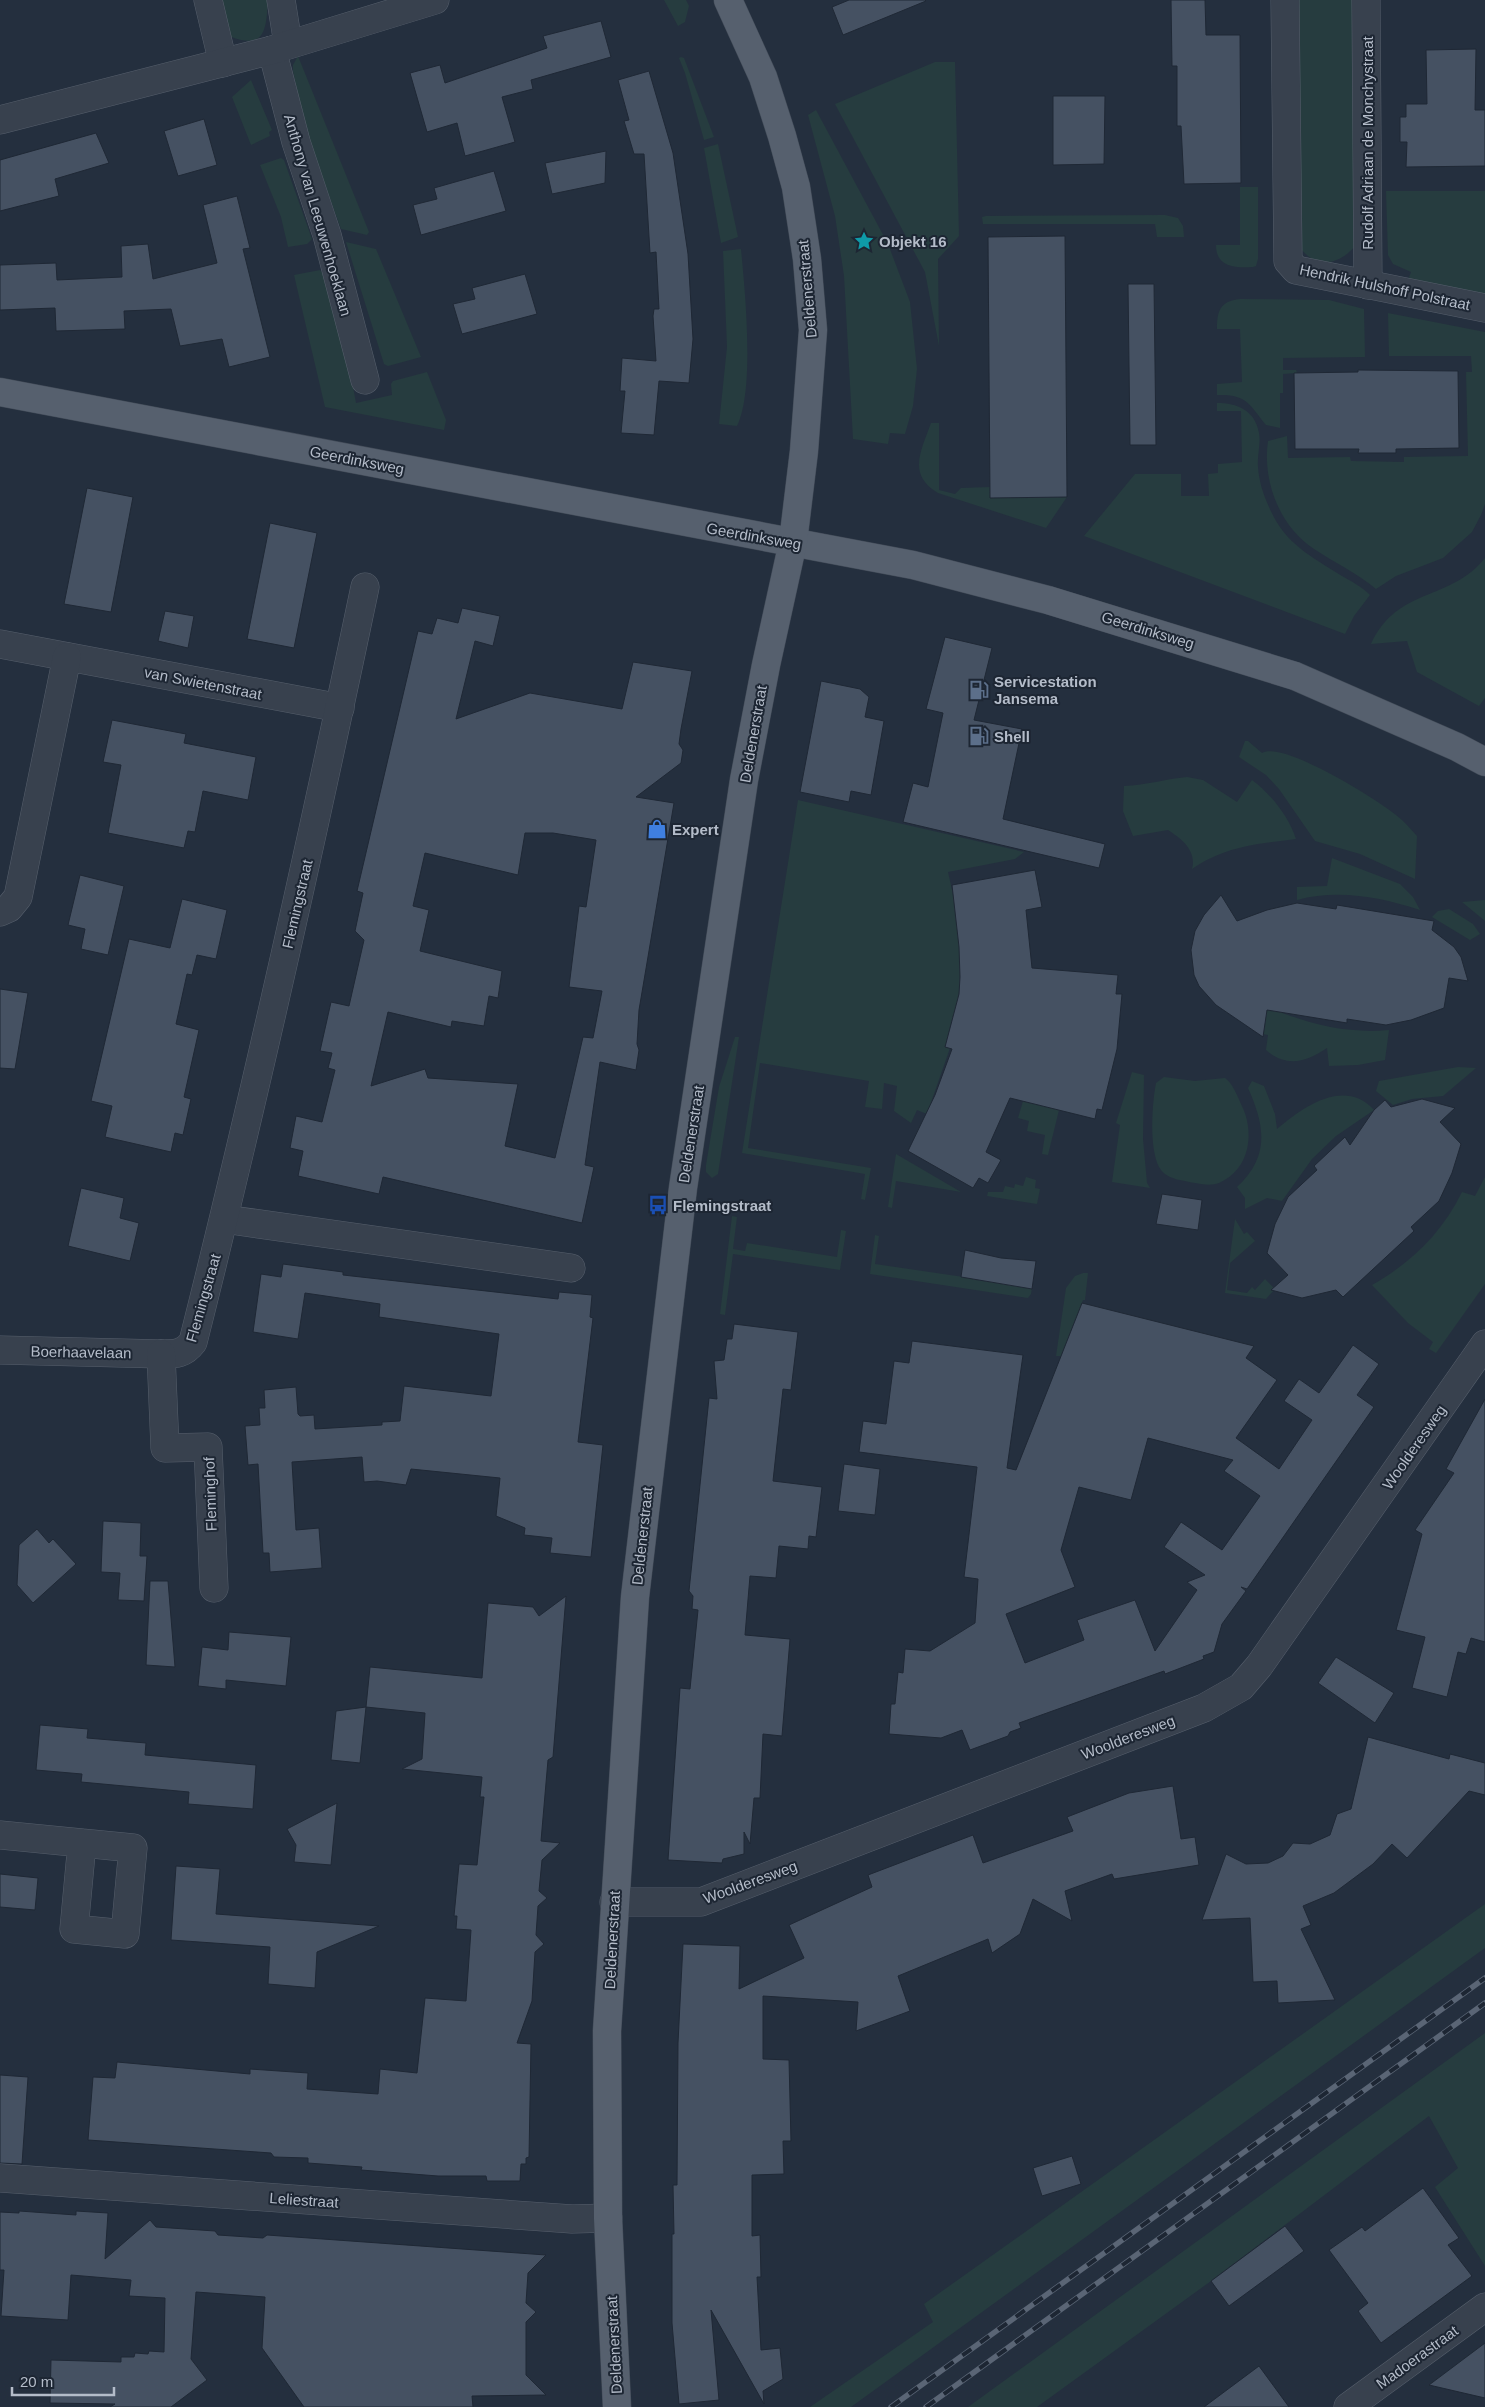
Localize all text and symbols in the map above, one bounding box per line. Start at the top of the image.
street label: Rudolf Adriaan de Monchystraat [1359,35,1376,250]
street label: Anthony van Leeuwenhoeklaan [281,112,355,318]
place icon: Objekt 16 [853,230,875,252]
place label: Objekt 16 [879,233,947,250]
street label: Deldenerstraat [794,238,820,339]
street label: Hendrik Hulshoff Polstraat [1298,261,1473,314]
street label: Geerdinksweg [308,443,406,477]
street label: Geerdinksweg [705,519,803,553]
street label: Geerdinksweg [1100,608,1196,652]
street label: van Swietenstraat [143,663,264,703]
place label: Servicestation Jansema [994,673,1097,707]
fuel station icon: Servicestation Jansema [968,679,990,701]
street label: Deldenerstraat [736,683,770,784]
fuel station icon: Shell [968,725,990,747]
place label: Shell [994,728,1030,745]
shop icon: Expert [646,818,668,840]
place label: Expert [672,821,719,838]
street label: Flemingstraat [278,857,316,950]
street label: Deldenerstraat [675,1083,707,1184]
bus stop icon: Flemingstraat [647,1194,669,1216]
place label: Flemingstraat [673,1197,771,1214]
street label: Flemingstraat [182,1251,224,1344]
street label: Boerhaavelaan [30,1343,132,1361]
street label: Woolderesweg [1379,1402,1449,1492]
street label: Fleminghof [200,1456,220,1531]
street label: Deldenerstraat [628,1485,656,1586]
street label: Woolderesweg [1079,1711,1177,1763]
street label: Woolderesweg [701,1857,799,1907]
street label: Deldenerstraat [601,1890,623,1990]
street label: Leliestraat [269,2189,340,2211]
street label: Deldenerstraat [603,2295,625,2395]
street label: Madoerastraat [1373,2321,1462,2392]
scale bar [12,2364,115,2396]
text: 20 m [20,2373,53,2390]

